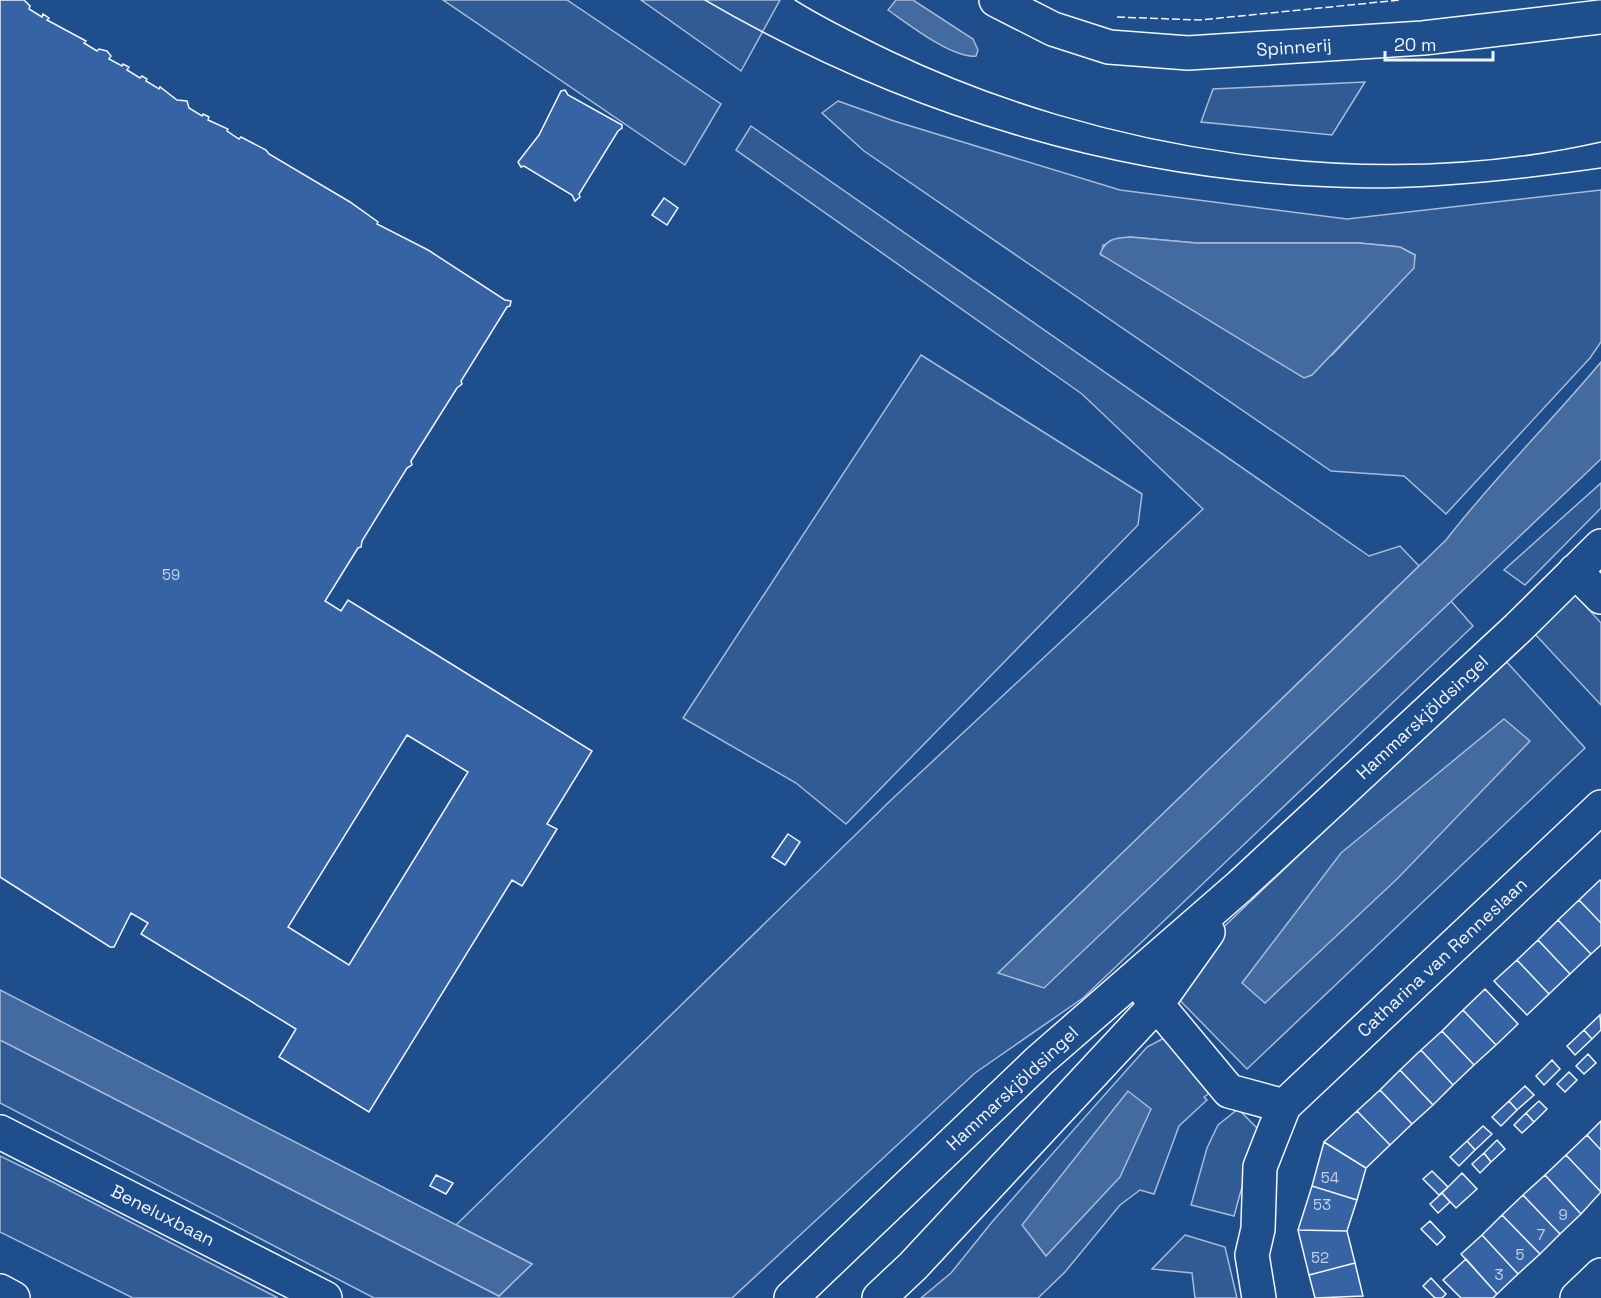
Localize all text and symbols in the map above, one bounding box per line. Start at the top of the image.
scale bar [1385,24,1493,62]
street label: Spinnerij [1256,33,1332,61]
text: 20 m [1394,33,1437,56]
house number: 59 [162,565,180,584]
street label: Hammarskjöldsingel [1351,650,1493,784]
street label: Catharina van Renneslaan [1352,872,1532,1042]
street label: Hammarskjöldsingel [941,1021,1083,1155]
house number: 54 [1321,1168,1339,1187]
street label: Beneluxbaan [107,1179,219,1251]
house number: 53 [1313,1195,1331,1214]
house number: 9 [1558,1205,1568,1224]
house number: 7 [1537,1225,1545,1244]
house number: 5 [1516,1245,1525,1264]
house number: 52 [1311,1248,1329,1267]
house number: 3 [1494,1265,1504,1284]

